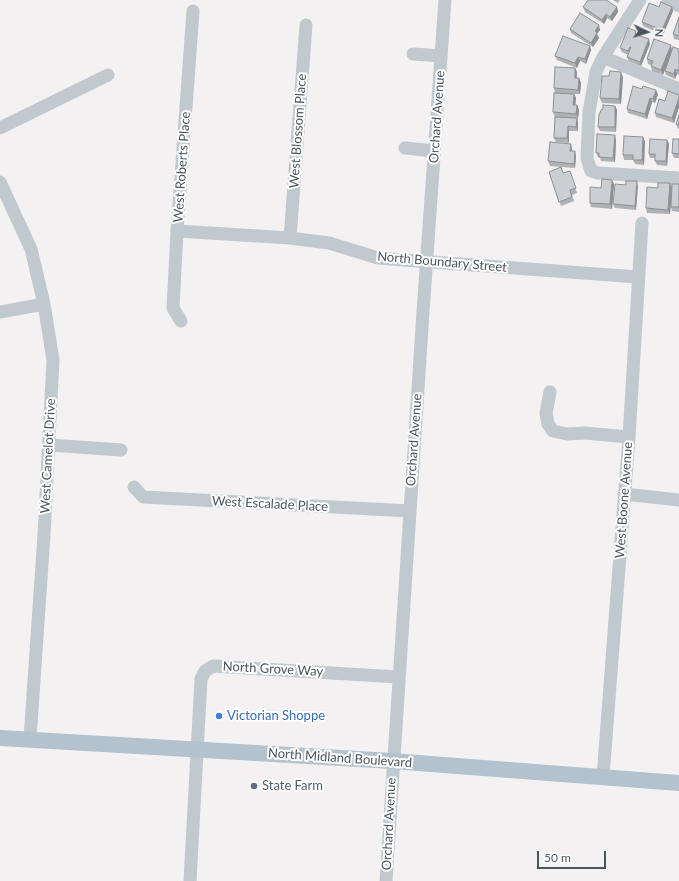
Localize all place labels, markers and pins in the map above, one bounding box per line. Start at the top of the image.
place label: Victorian Shoppe [227,708,325,724]
marker: Victorian Shoppe [214,711,224,721]
place label: State Farm [262,778,323,794]
marker: State Farm [249,781,259,791]

